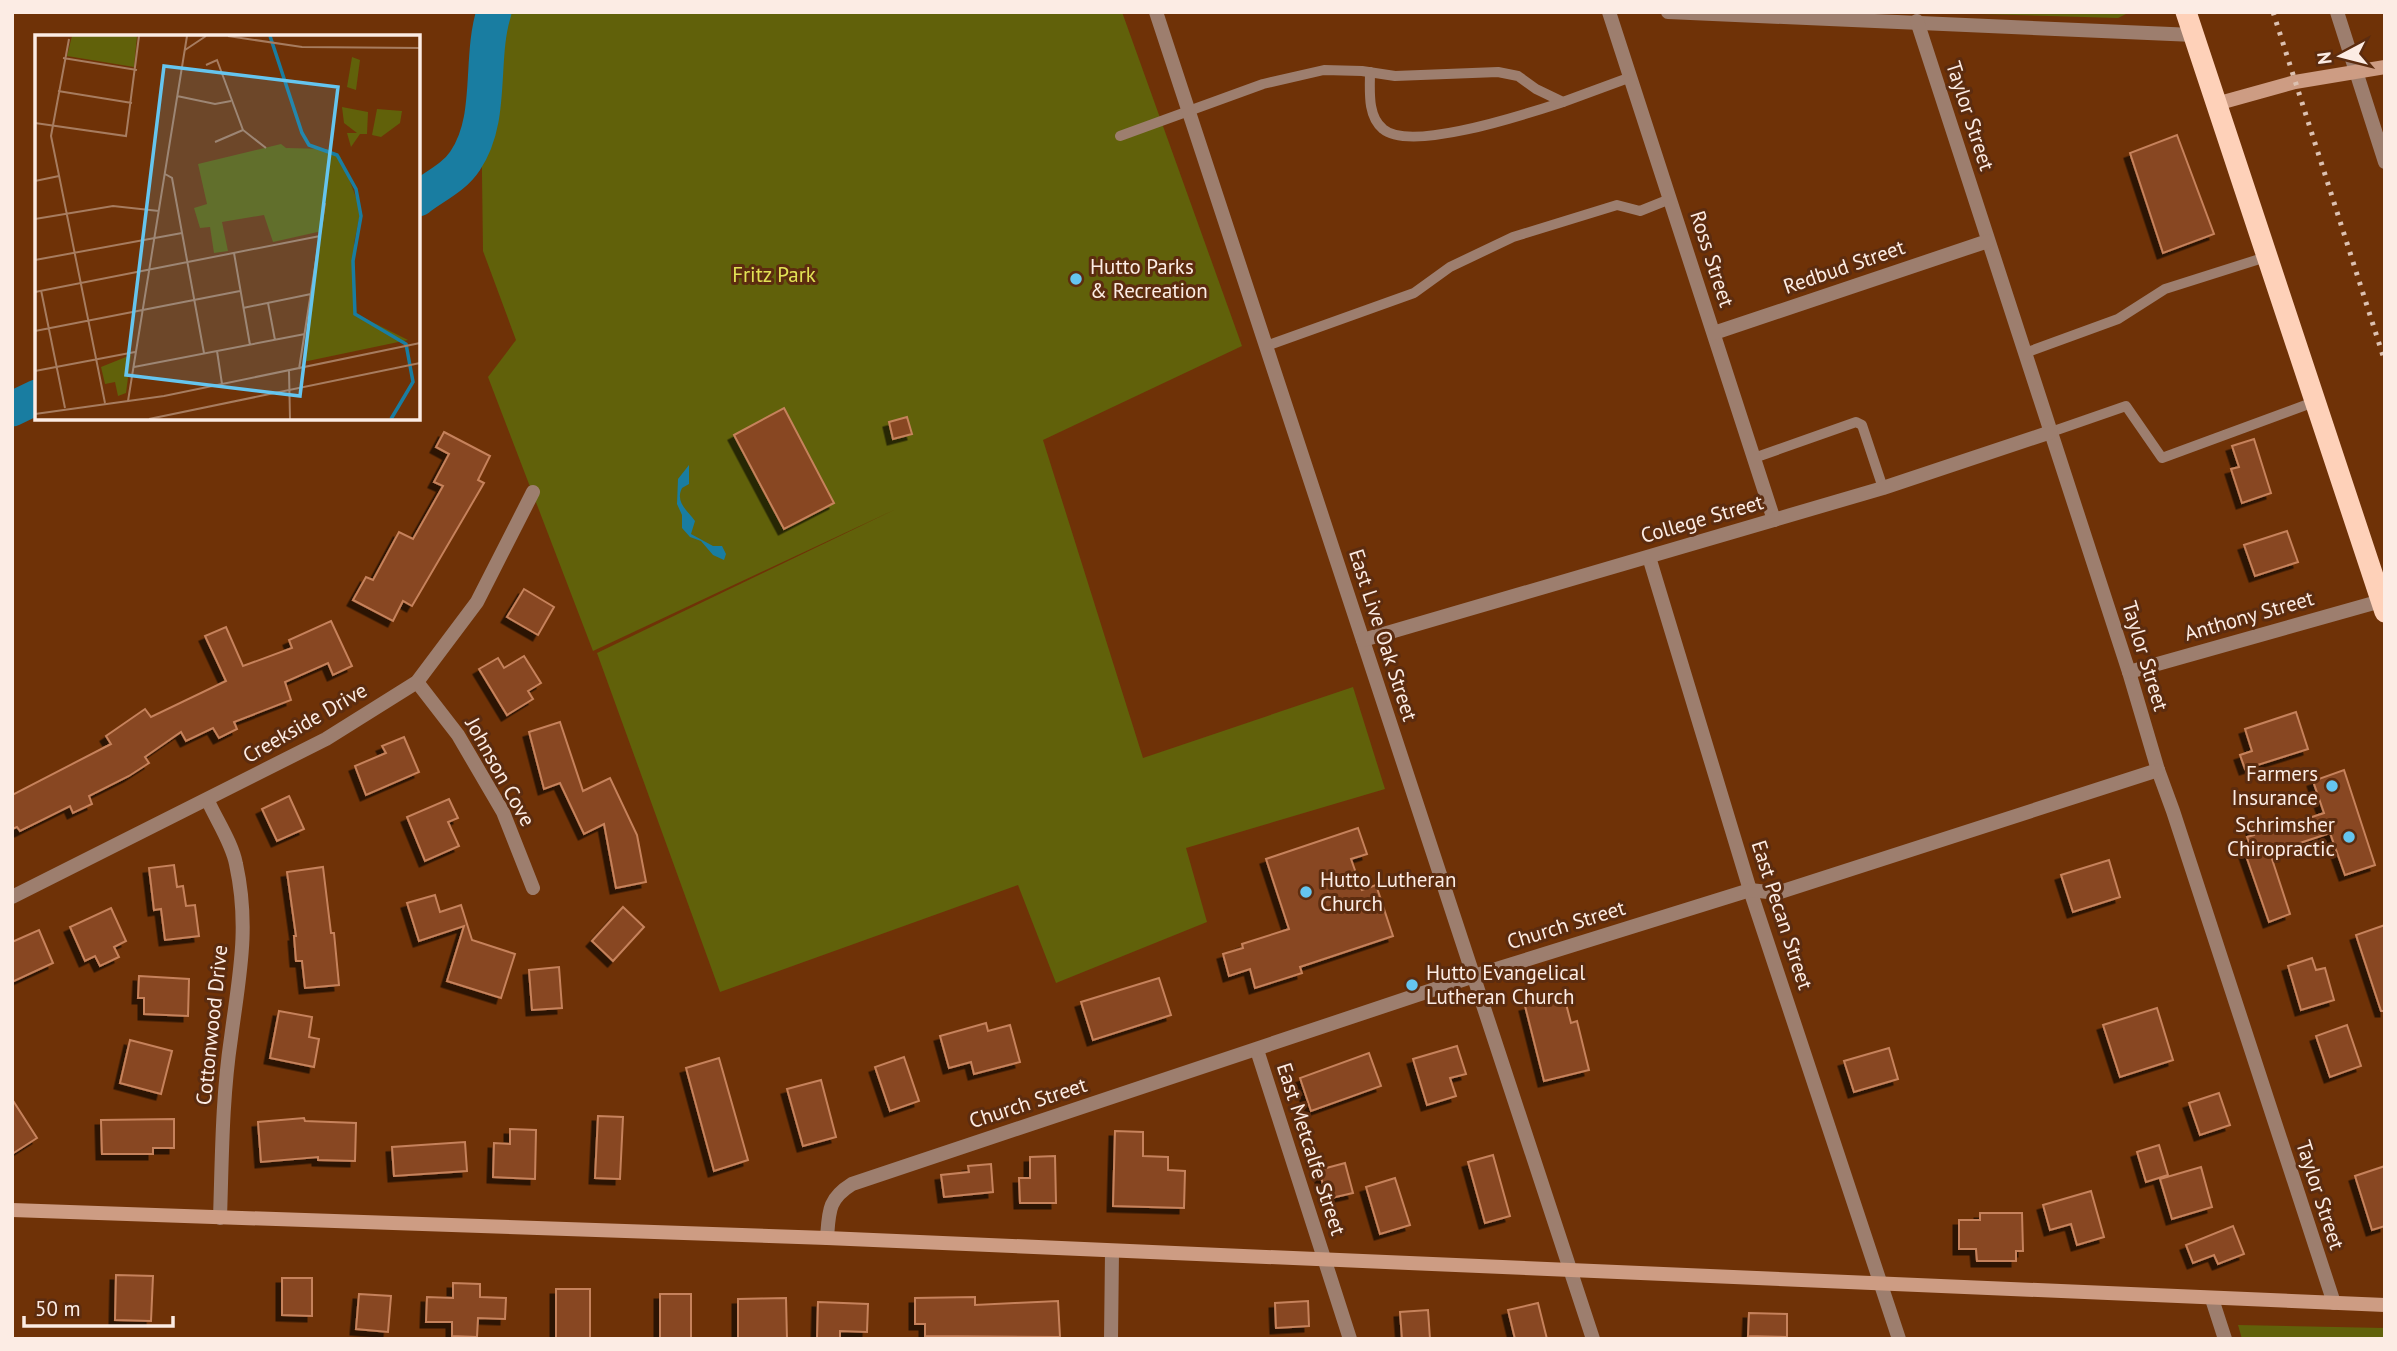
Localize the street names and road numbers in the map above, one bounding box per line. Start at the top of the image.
street label: Taylor Street [1940,58,2001,174]
street label: Ross Street [1684,207,1741,310]
street label: Redbud Street [1780,233,1908,300]
street label: College Street [1637,488,1766,549]
street label: East Live Oak Street [1343,545,1424,724]
street label: Anthony Street [2181,584,2317,647]
street label: Taylor Street [2116,598,2175,714]
street label: Creekside Drive [238,676,372,769]
street label: Johnson Cove [459,712,541,831]
street label: East Pecan Street [1746,837,1819,993]
street label: Church Street [1504,894,1628,955]
street label: Cottonwood Drive [190,944,233,1106]
street label: East Metcalfe Street [1271,1059,1352,1239]
street label: Church Street [966,1071,1090,1134]
street label: Taylor Street [2290,1137,2351,1253]

